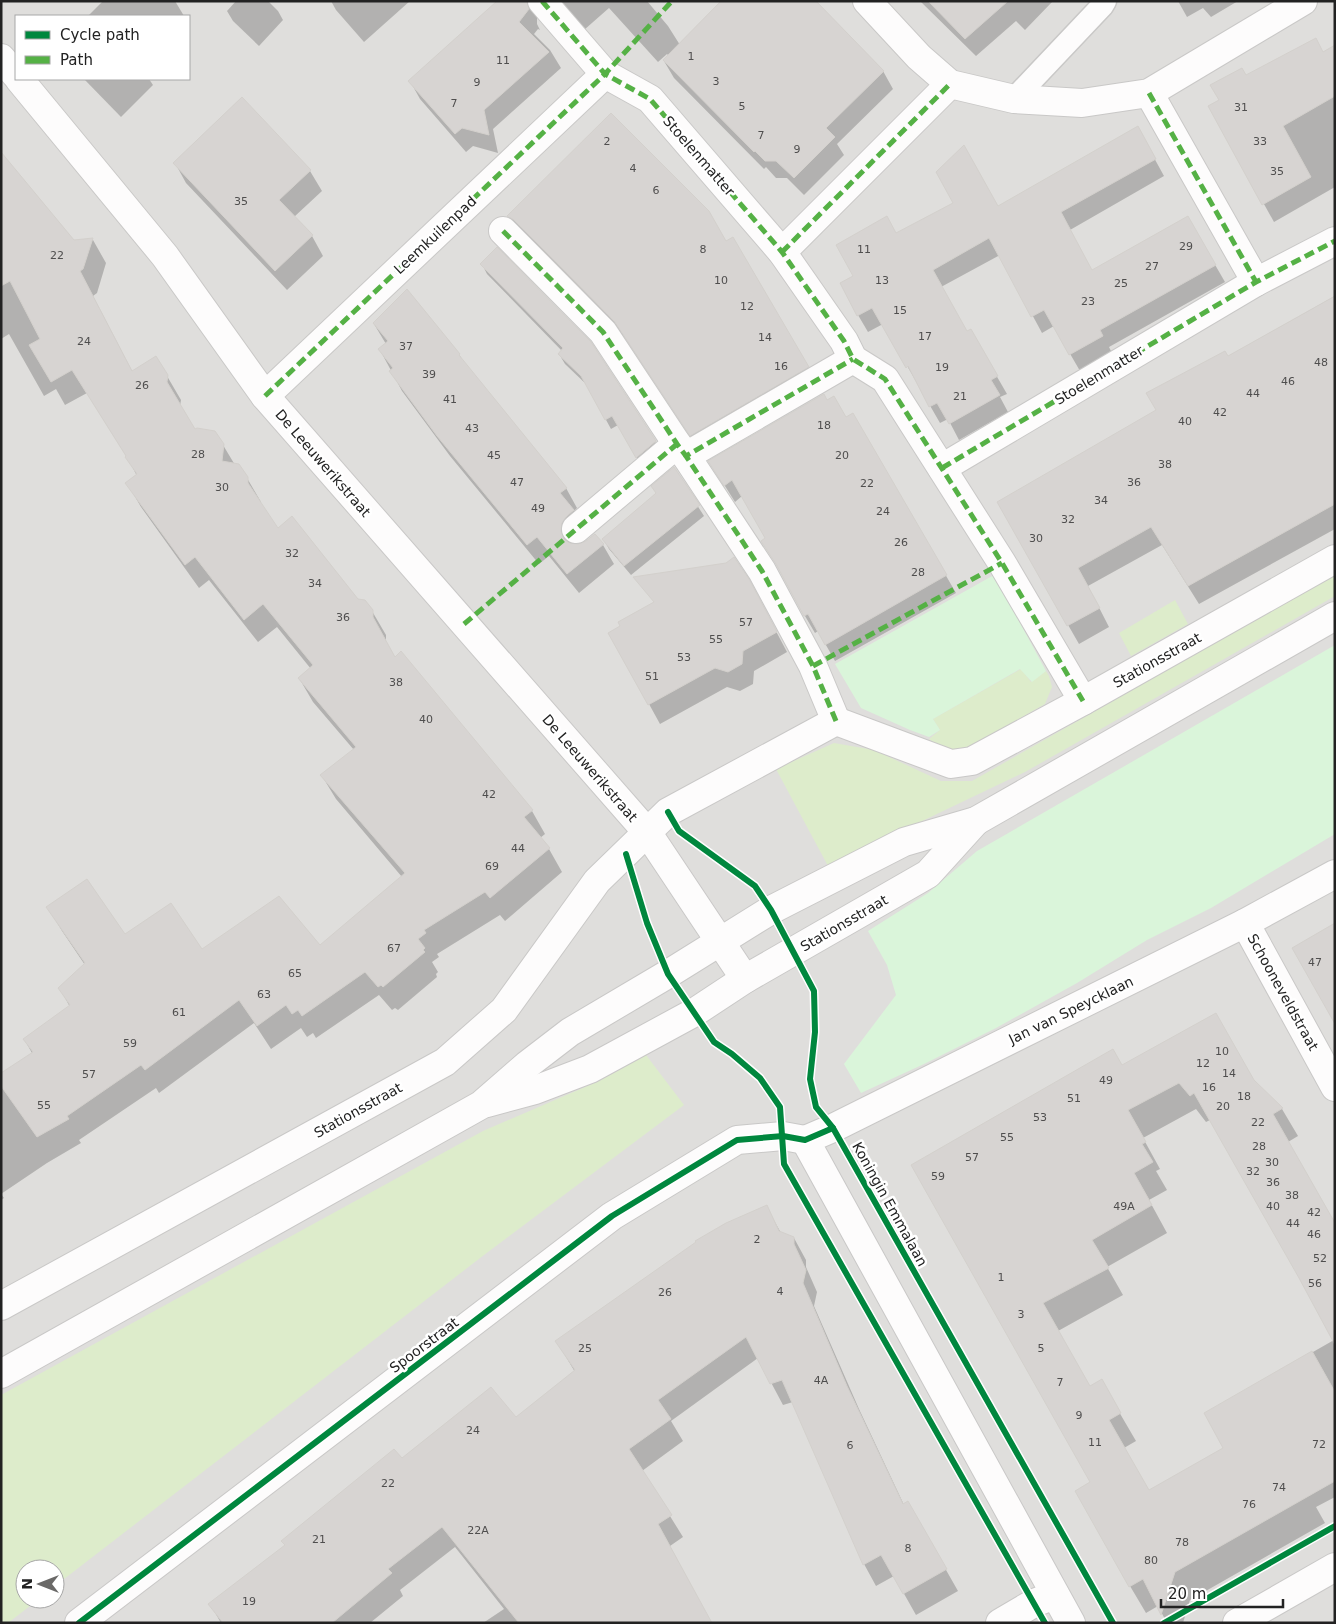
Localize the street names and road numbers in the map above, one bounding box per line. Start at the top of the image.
street label: Stoelenmatter [660,113,738,199]
street label: Leemkuilenpad [391,193,479,277]
street label: Stoelenmatter [1052,342,1146,408]
street label: De Leeuwerikstraat [272,406,374,520]
street label: Stationsstraat [1110,629,1204,691]
street label: De Leeuwerikstraat [539,711,641,825]
street label: Stationsstraat [797,891,891,954]
street label: Schooneveldstraat [1244,931,1322,1054]
street label: Jan van Speycklaan [1005,973,1136,1048]
street label: Stationsstraat [311,1079,405,1141]
street label: Koningin Emmalaan [849,1139,931,1269]
street label: Spoorstraat [386,1314,462,1376]

